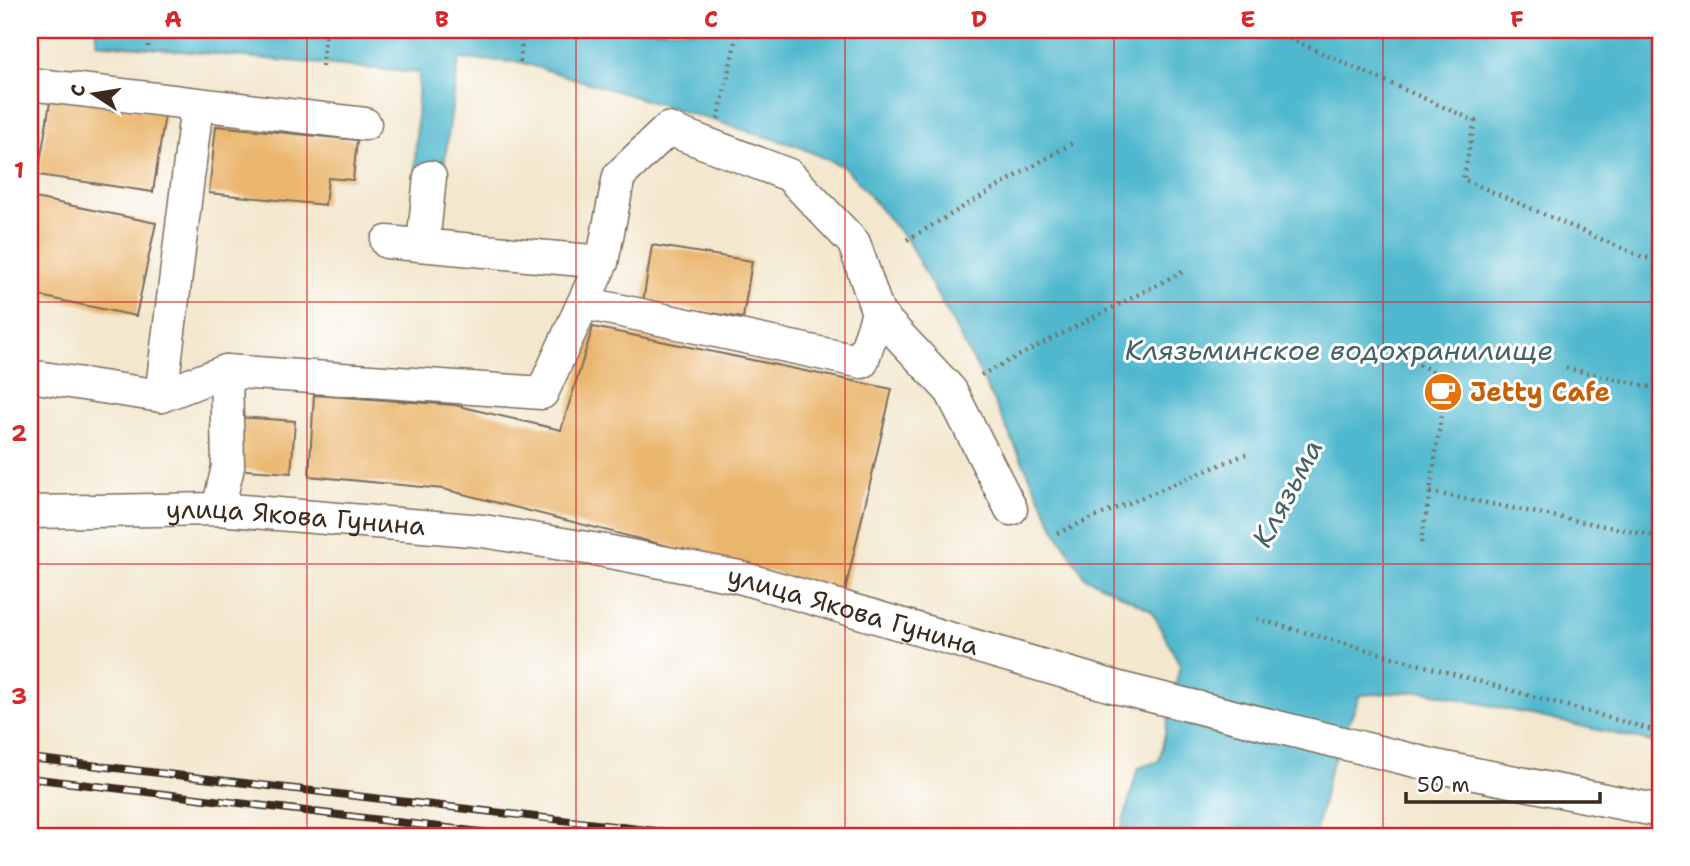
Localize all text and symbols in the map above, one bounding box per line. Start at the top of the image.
text: A [164,4,182,34]
text: B [435,4,449,34]
text: C [704,4,718,34]
text: D [971,4,987,34]
text: E [1240,4,1256,34]
text: F [1510,4,1524,34]
north arrow [60,60,130,130]
text: С [64,82,91,99]
text: 1 [14,155,24,185]
water label: Клязьминское водохранилище [1125,331,1553,369]
cafe icon: Jetty Cafe [1422,371,1464,413]
place label: Jetty Cafe [1470,374,1610,409]
text: 2 [11,418,27,448]
water label: Клязьма [1243,432,1331,554]
street label: улица Якова Гунина [166,491,427,543]
street label: улица Якова Гунина [725,557,983,663]
text: 3 [11,681,27,711]
scale bar [1406,761,1601,805]
text: 50 m [1417,771,1470,799]

